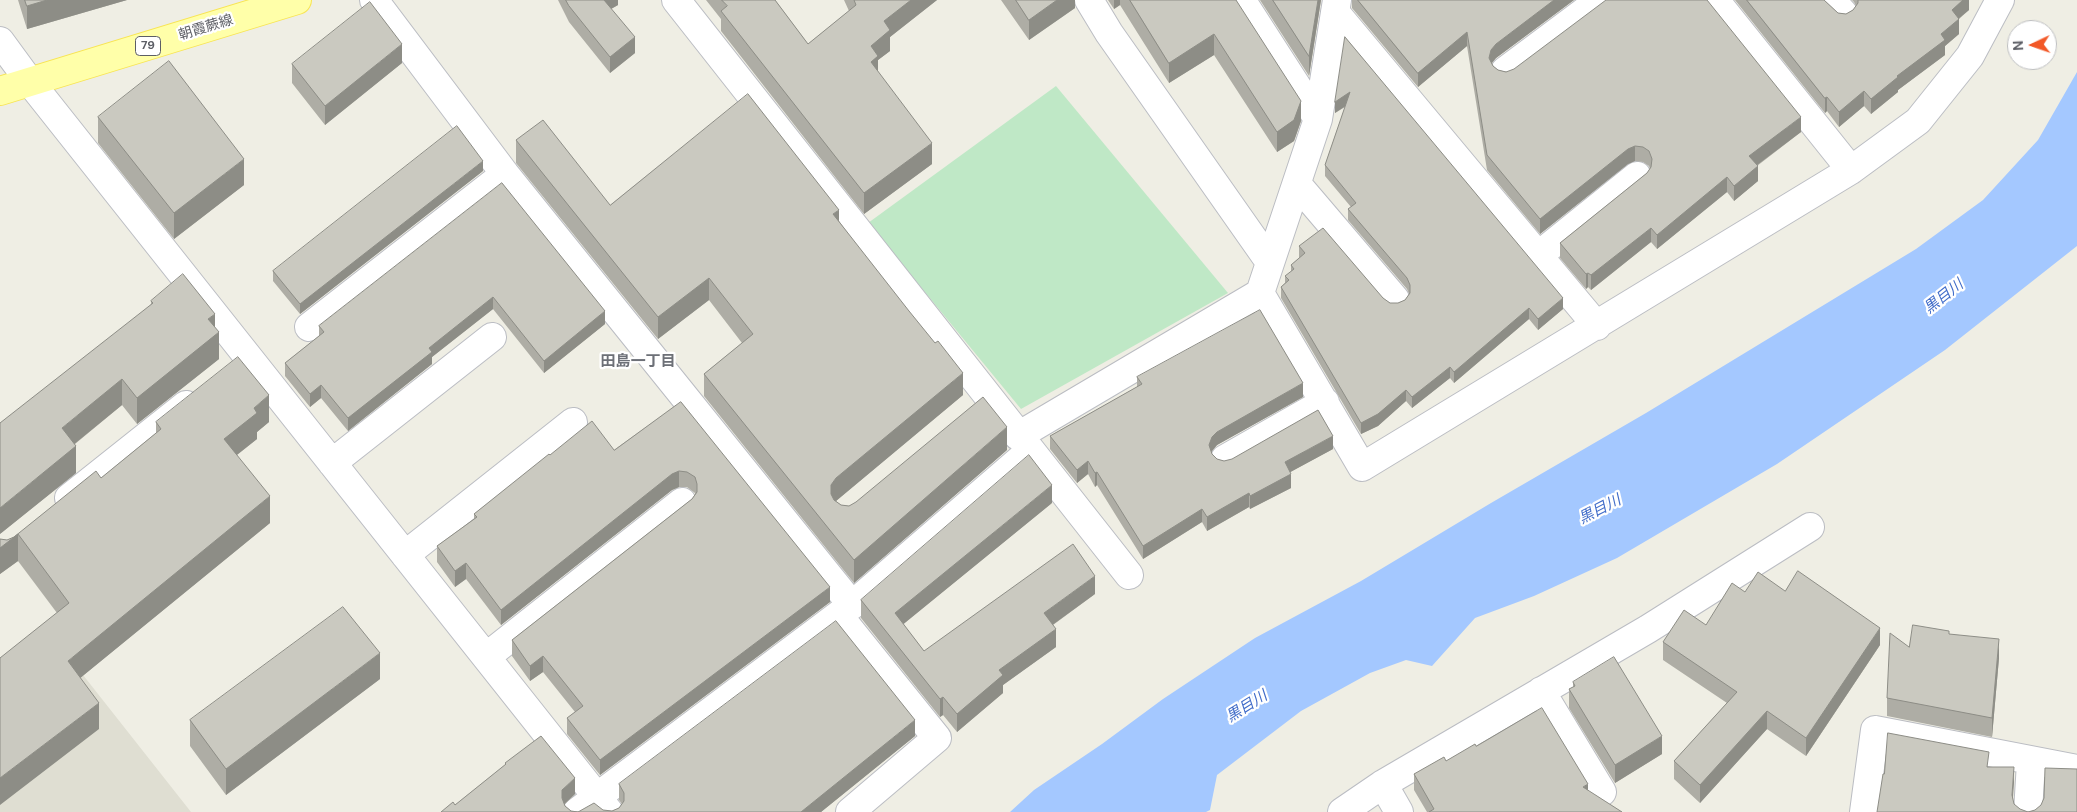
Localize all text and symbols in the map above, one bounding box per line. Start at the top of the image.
street label: 朝霞蕨線 [177,12,235,44]
north arrow [2007,20,2057,70]
road number: 79 [136,36,160,56]
text: N [2009,40,2027,51]
water label: 黒目川 [1921,276,1967,318]
district label: 田島一丁目 [601,353,675,371]
water label: 黒目川 [1576,492,1624,528]
water label: 黒目川 [1223,687,1271,727]

